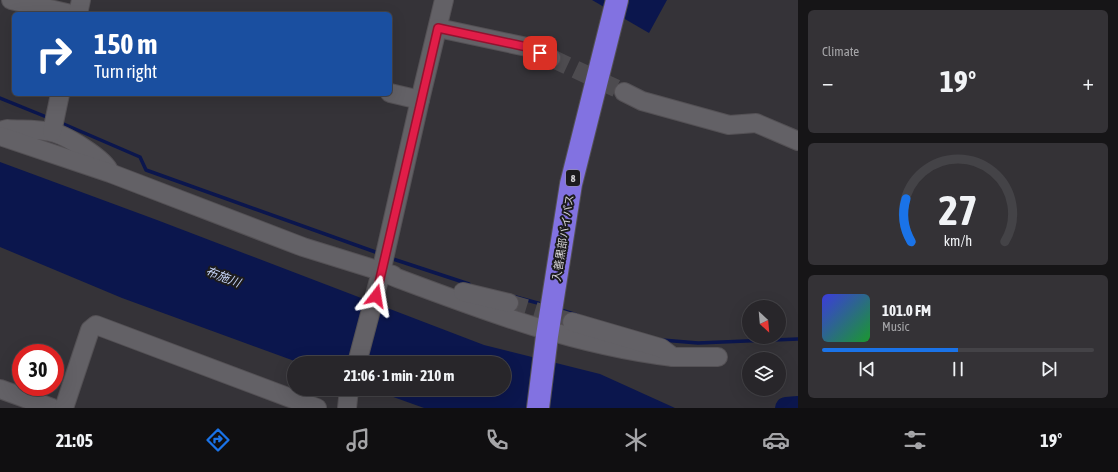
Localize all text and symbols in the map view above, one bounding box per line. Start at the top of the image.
icon: right [28,28,80,80]
text: 150 m [94,28,157,60]
pin [523,36,557,70]
icon: arrive [529,42,551,64]
text: Climate [822,44,859,59]
text: Turn right [94,61,157,82]
text: 19° [940,64,976,98]
text: − [822,69,833,95]
text: + [1083,69,1094,95]
road number: 8 [566,170,580,186]
text: 27 [938,186,978,234]
street label: 入善黒部バイパス [550,194,576,282]
text: km/h [944,233,972,249]
water label: 布施川 [204,264,244,291]
position arrow [355,275,397,317]
north arrow [742,300,786,344]
map controls [742,300,786,396]
text: 101.0 FM [882,302,931,319]
text: Music [882,319,909,334]
speed limit sign: 30 [12,344,64,396]
button: layers [742,352,786,396]
icon: previous [856,358,878,380]
icon: pause [947,358,969,380]
icon: next [1038,358,1060,380]
text: 21:06 · 1 min · 210 m [344,367,454,384]
icon: directions [204,426,232,454]
icon: music [344,426,372,454]
icon: phone [483,426,511,454]
icon: climate [622,426,650,454]
icon: car [762,426,790,454]
icon: filters [901,426,929,454]
text: 21:05 [56,430,93,451]
text: 19° [1040,430,1062,451]

